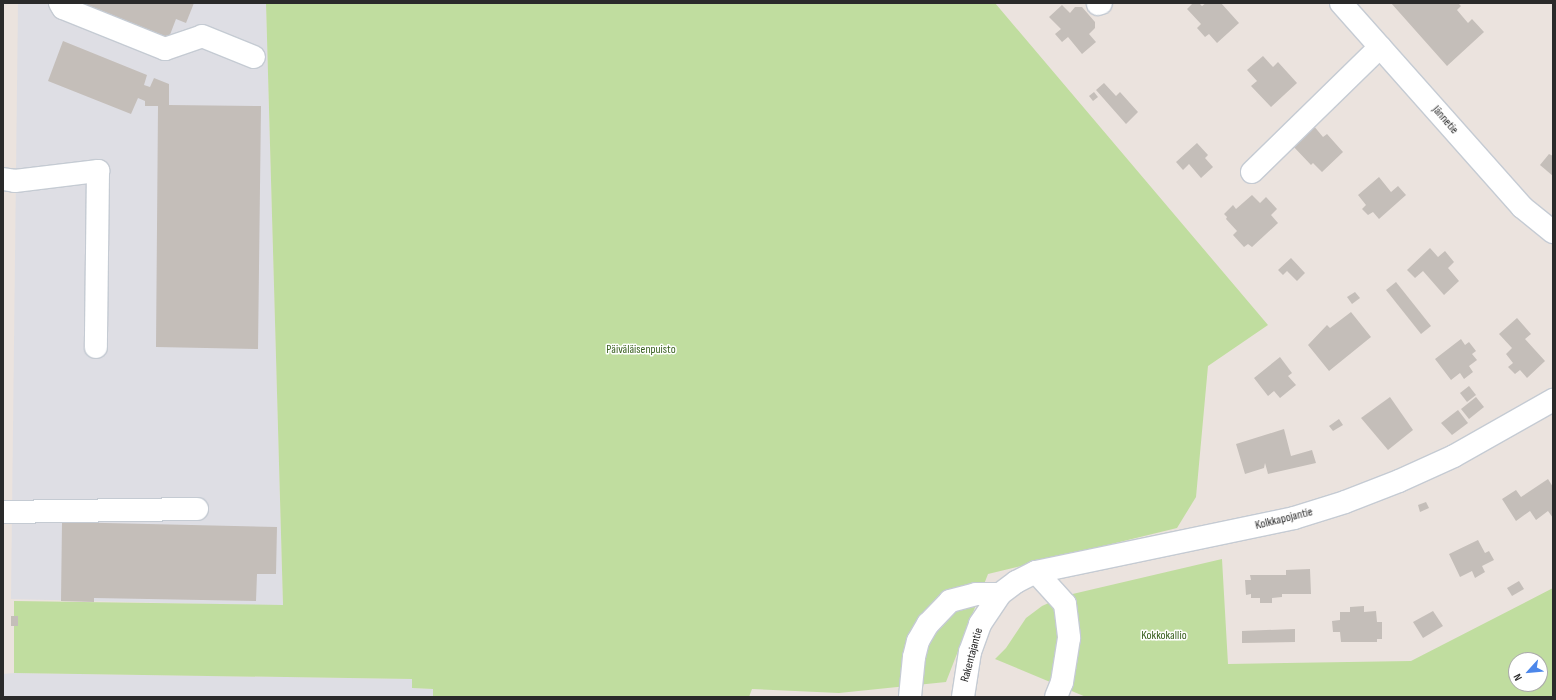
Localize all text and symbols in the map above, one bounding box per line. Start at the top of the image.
street label: Jännetie [1429,103,1461,137]
park label: Päiväläisenpuisto [606,343,676,357]
street label: Kolkkapojantie [1254,505,1314,533]
street label: Rakentajantie [958,626,986,684]
park label: Kokkokallio [1141,629,1187,643]
north arrow [1508,652,1548,692]
text: N [1511,672,1525,683]

